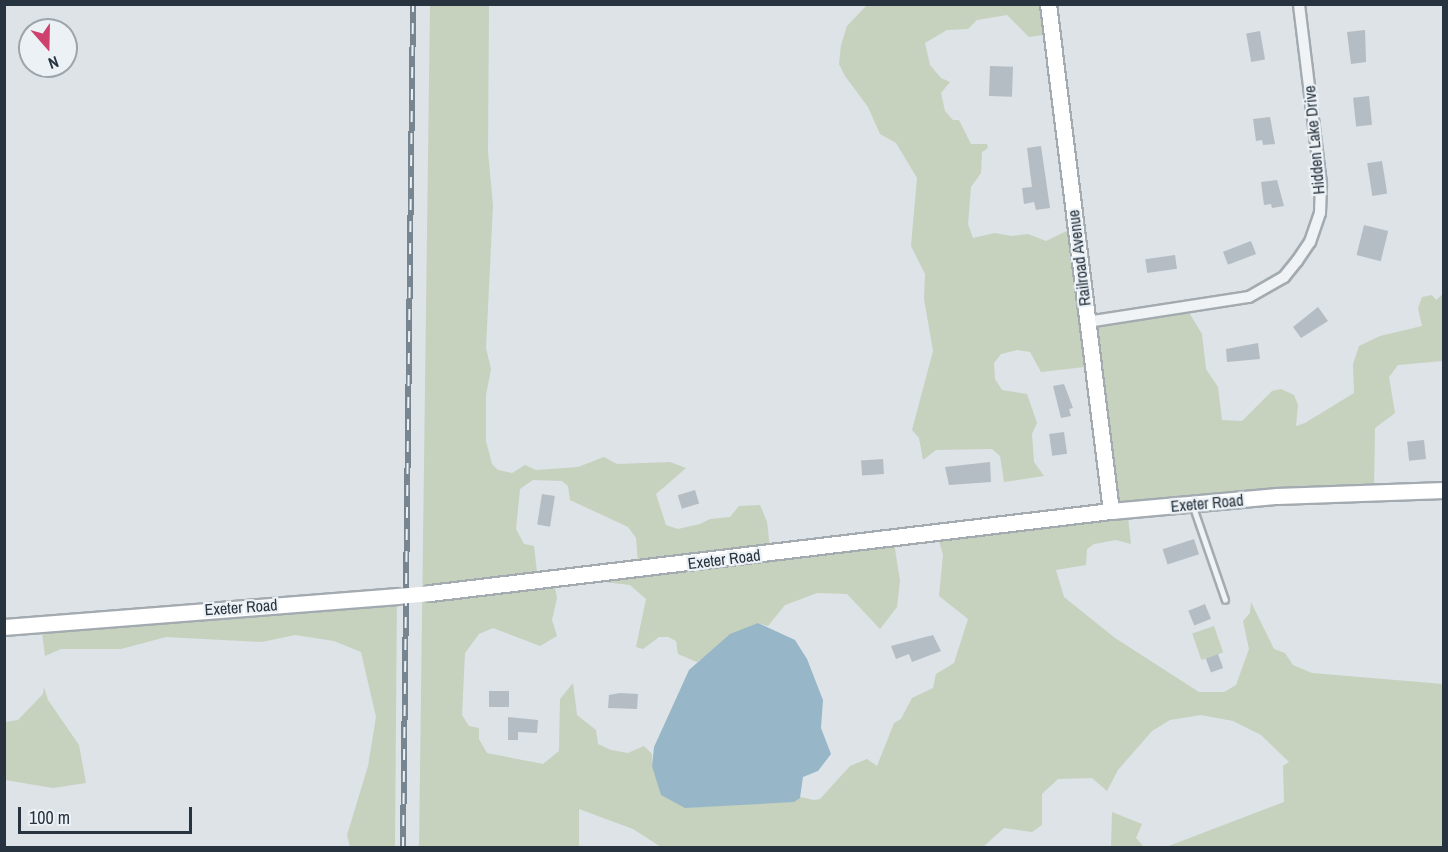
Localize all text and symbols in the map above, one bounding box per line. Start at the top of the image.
north arrow [18,18,78,78]
text: N [45,51,62,75]
street label: Hidden Lake Drive [1300,85,1328,195]
street label: Railroad Avenue [1064,208,1094,308]
street label: Exeter Road [1170,490,1244,516]
street label: Exeter Road [687,545,761,573]
street label: Exeter Road [204,595,278,619]
scale bar [21,795,195,833]
text: 100 m [29,805,70,830]

